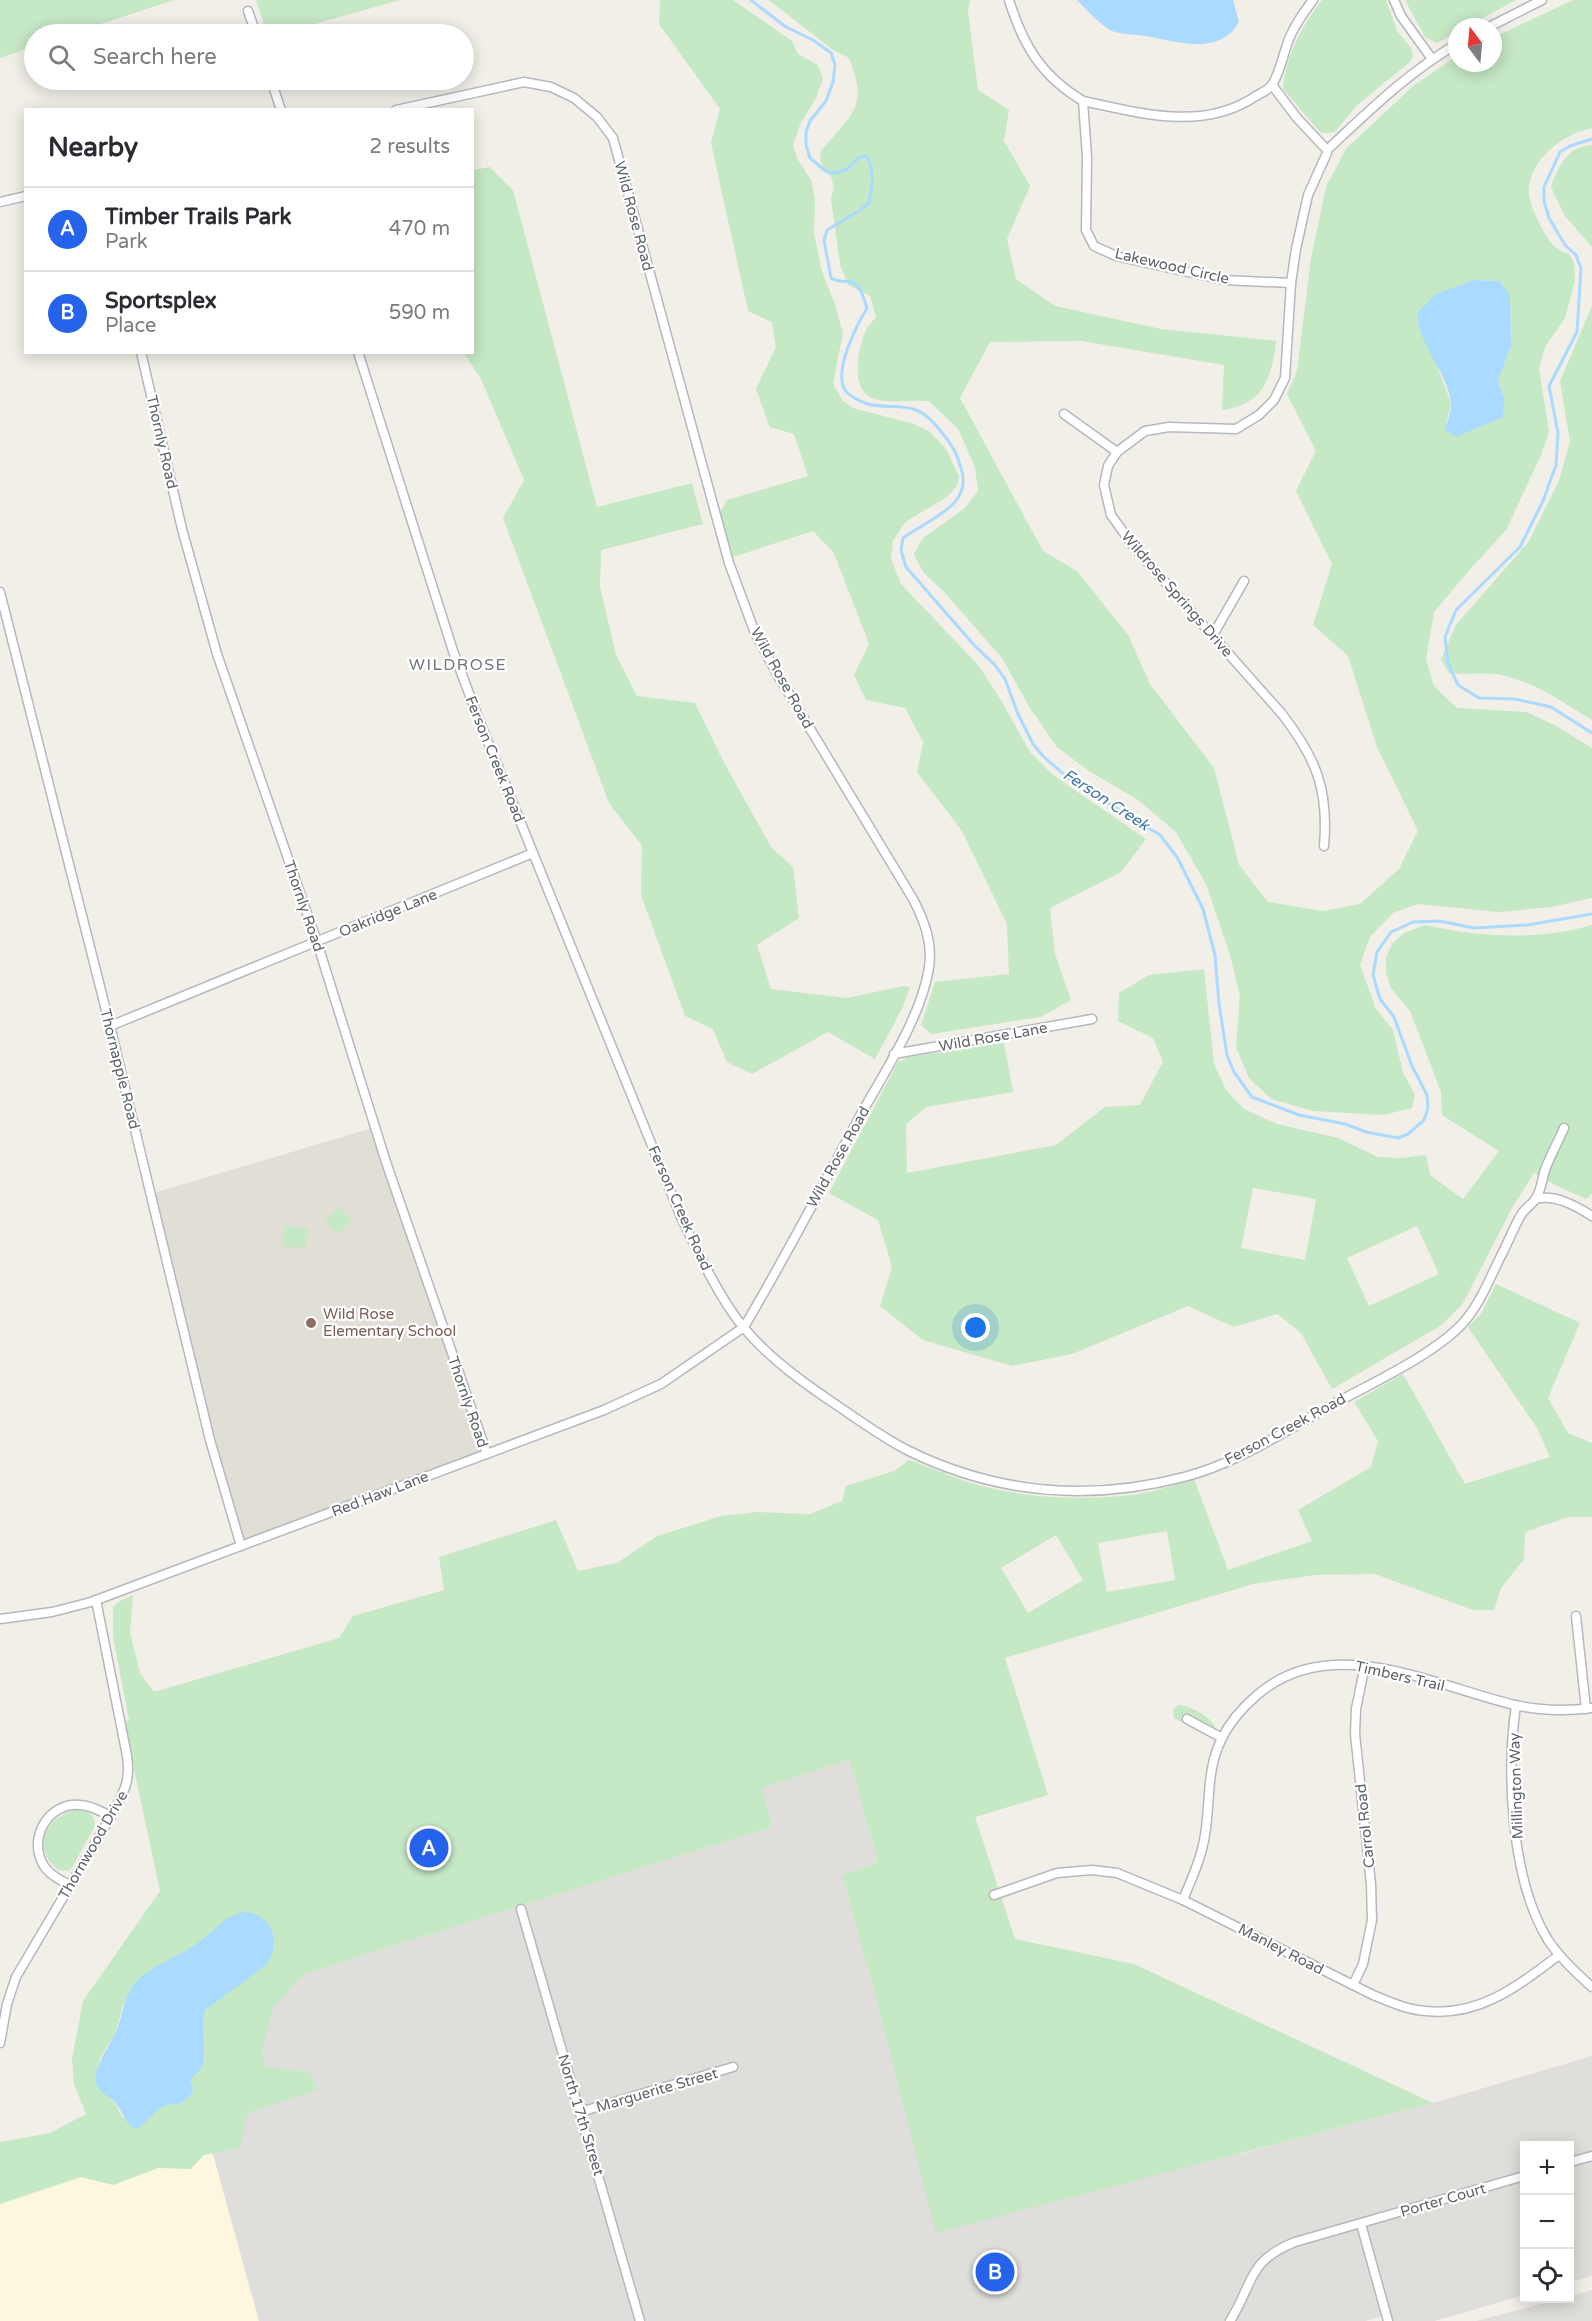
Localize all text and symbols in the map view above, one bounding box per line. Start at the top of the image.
north arrow [1448,18,1502,72]
search box [24,24,474,90]
icon: search [45,41,78,74]
text: Search here [93,44,217,70]
text: Nearby [48,132,138,163]
text: 2 results [370,135,450,159]
street label: Wild Rose Road [611,159,657,273]
text: Timber Trails Park [105,204,291,230]
text: A [60,217,75,241]
text: 470 m [389,217,450,241]
text: Park [105,230,148,254]
street label: Lakewood Circle [1113,244,1231,288]
text: Sportsplex [105,288,217,314]
text: B [61,301,74,325]
text: 590 m [389,301,450,325]
text: Place [105,314,156,338]
street label: Thornly Road [142,393,182,491]
street label: Wildrose Springs Drive [1117,527,1237,661]
street label: Wild Rose Road [747,624,817,732]
district label: WILDROSE [409,655,507,675]
street label: Ferson Creek Road [461,693,529,825]
water label: Ferson Creek [1059,765,1154,836]
street label: Thornly Road [280,858,328,954]
street label: Oakridge Lane [336,885,440,941]
street label: Thornapple Road [96,1007,144,1131]
street label: Wild Rose Lane [937,1019,1049,1055]
street label: Wild Rose Road [803,1103,873,1211]
street label: Ferson Creek Road [644,1143,716,1273]
place label: Wild Rose Elementary School [323,1305,456,1340]
your location [961,1313,990,1342]
marker: Wild Rose Elementary School [304,1316,318,1330]
street label: Thornly Road [444,1354,492,1450]
street label: Ferson Creek Road [1221,1389,1349,1469]
street label: Red Haw Lane [329,1467,431,1521]
street label: Timbers Trail [1354,1657,1446,1695]
street label: Millington Way [1505,1732,1527,1840]
street label: Carrol Road [1352,1783,1378,1869]
street label: Thornwood Drive [55,1788,131,1902]
pin: A [410,1826,448,1870]
street label: Manley Road [1235,1920,1327,1978]
street label: North 17th Street [554,2052,608,2178]
street label: Marguerite Street [594,2064,720,2116]
map controls [1520,2141,1574,2303]
button: + [1520,2141,1574,2195]
street label: Porter Court [1398,2179,1488,2221]
button: − [1520,2195,1574,2249]
button: locate [1520,2249,1574,2303]
pin: B [976,2250,1014,2294]

